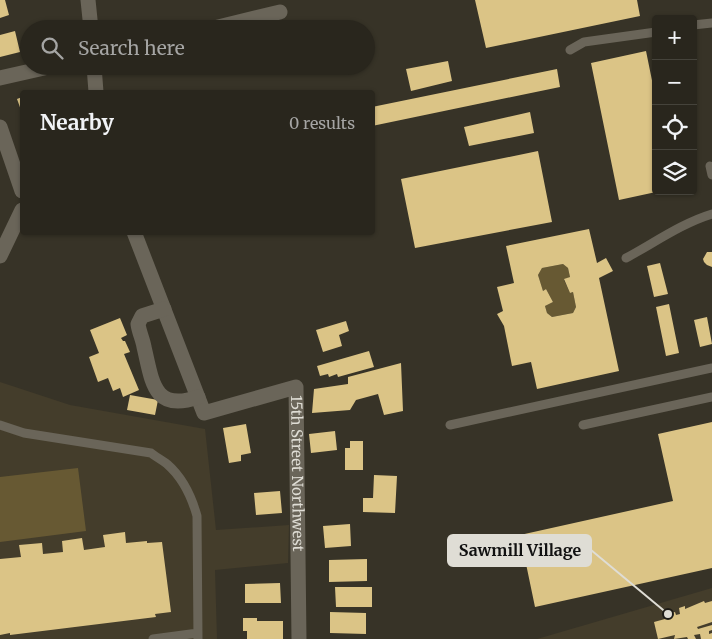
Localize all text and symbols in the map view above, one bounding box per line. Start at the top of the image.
map controls [652,15,697,195]
button: + [652,15,697,60]
search box [20,20,375,75]
icon: search [38,34,66,62]
text: Search here [78,36,185,60]
button: − [652,60,697,105]
button: locate [652,105,697,150]
text: Nearby [40,109,114,136]
text: 0 results [289,113,355,133]
button: layers [652,150,697,195]
street label: 15th Street Northwest [287,395,308,552]
callout: Sawmill Village [448,535,591,566]
text: Sawmill Village [459,540,582,560]

